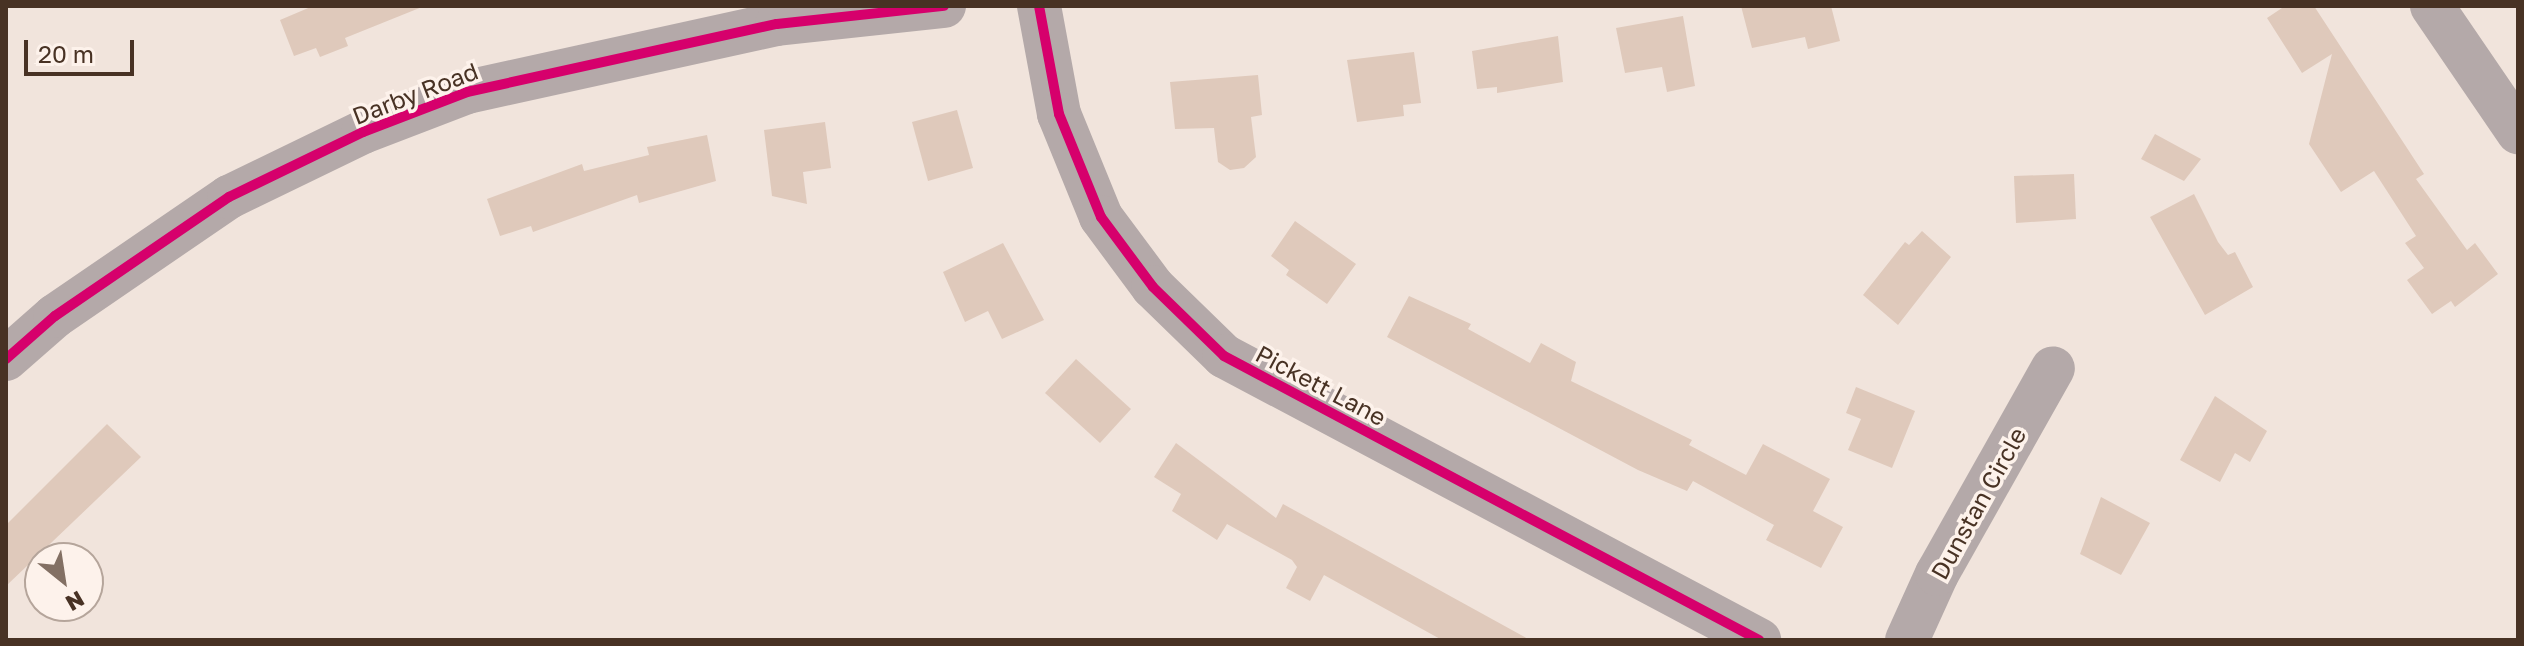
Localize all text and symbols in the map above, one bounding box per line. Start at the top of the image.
scale bar [28,24,138,74]
text: 20 m [38,39,94,68]
street label: Darby Road [348,56,482,130]
street label: Pickett Lane [1251,339,1391,431]
street label: Dunstan Circle [1924,422,2032,584]
north arrow [24,542,104,622]
text: N [61,586,89,617]

